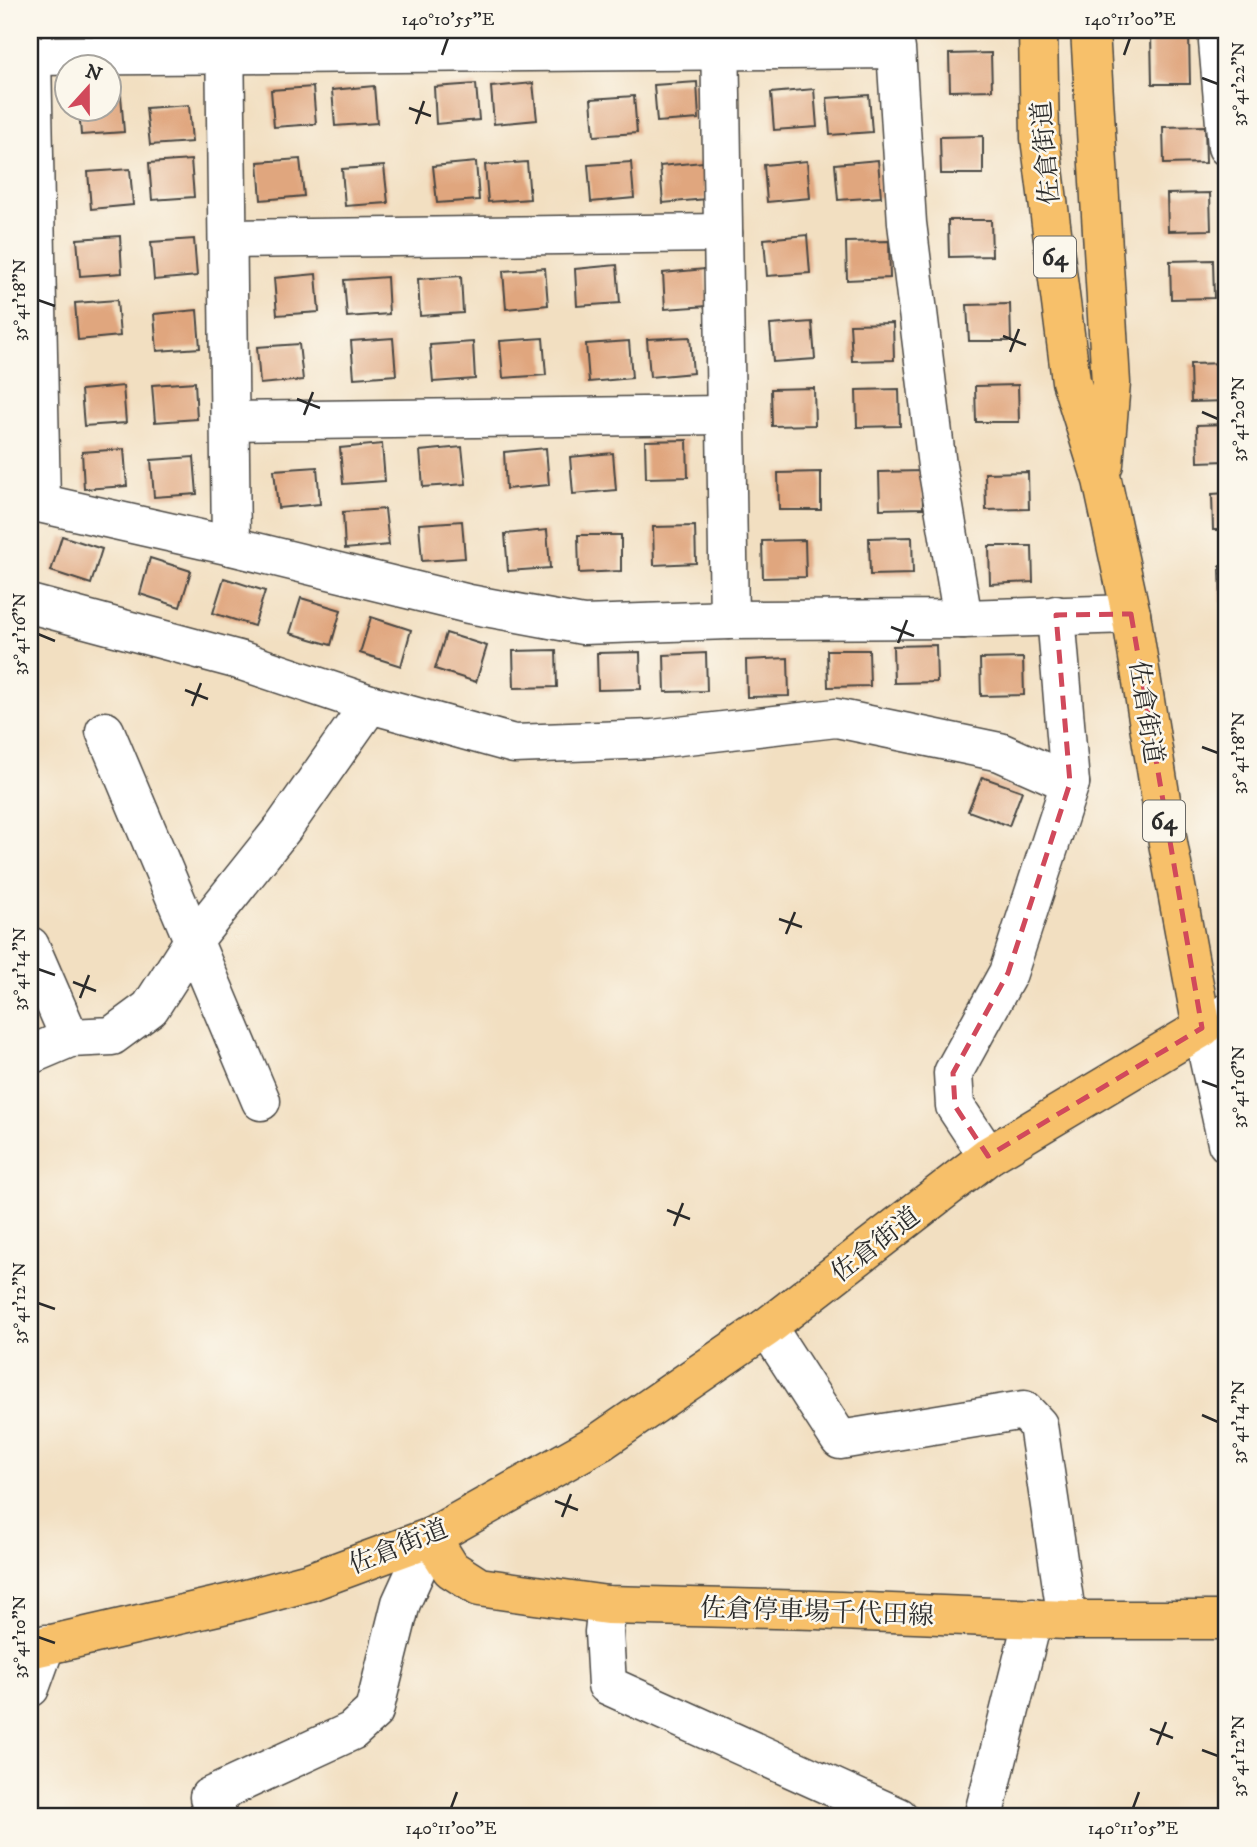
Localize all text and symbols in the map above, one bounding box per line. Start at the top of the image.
text: 140°10'55"E [402,9,495,31]
text: 140°11'00"E [1084,9,1176,31]
text: 35°41'22"N [1228,42,1250,126]
north arrow [52,52,122,122]
text: N [82,60,105,87]
street label: 佐倉街道 [1026,100,1067,206]
road number: 64 [1034,236,1076,278]
text: 35°41'18"N [9,259,31,341]
text: 35°41'20"N [1228,376,1250,462]
text: 35°41'16"N [9,592,31,675]
street label: 佐倉街道 [1121,658,1170,766]
text: 35°41'18"N [1228,712,1250,794]
road number: 64 [1143,800,1185,842]
text: 35°41'14"N [9,927,31,1011]
text: 35°41'16"N [1228,1045,1250,1128]
street label: 佐倉街道 [825,1200,927,1290]
text: 35°41'12"N [9,1262,31,1344]
text: 35°41'14"N [1228,1380,1250,1464]
street label: 佐倉街道 [344,1513,453,1582]
street label: 佐倉停車場千代田線 [699,1592,934,1633]
text: 35°41'10"N [9,1595,31,1678]
text: 35°41'12"N [1228,1715,1250,1797]
text: 140°11'00"E [405,1818,497,1840]
text: 140°11'05"E [1088,1818,1179,1840]

